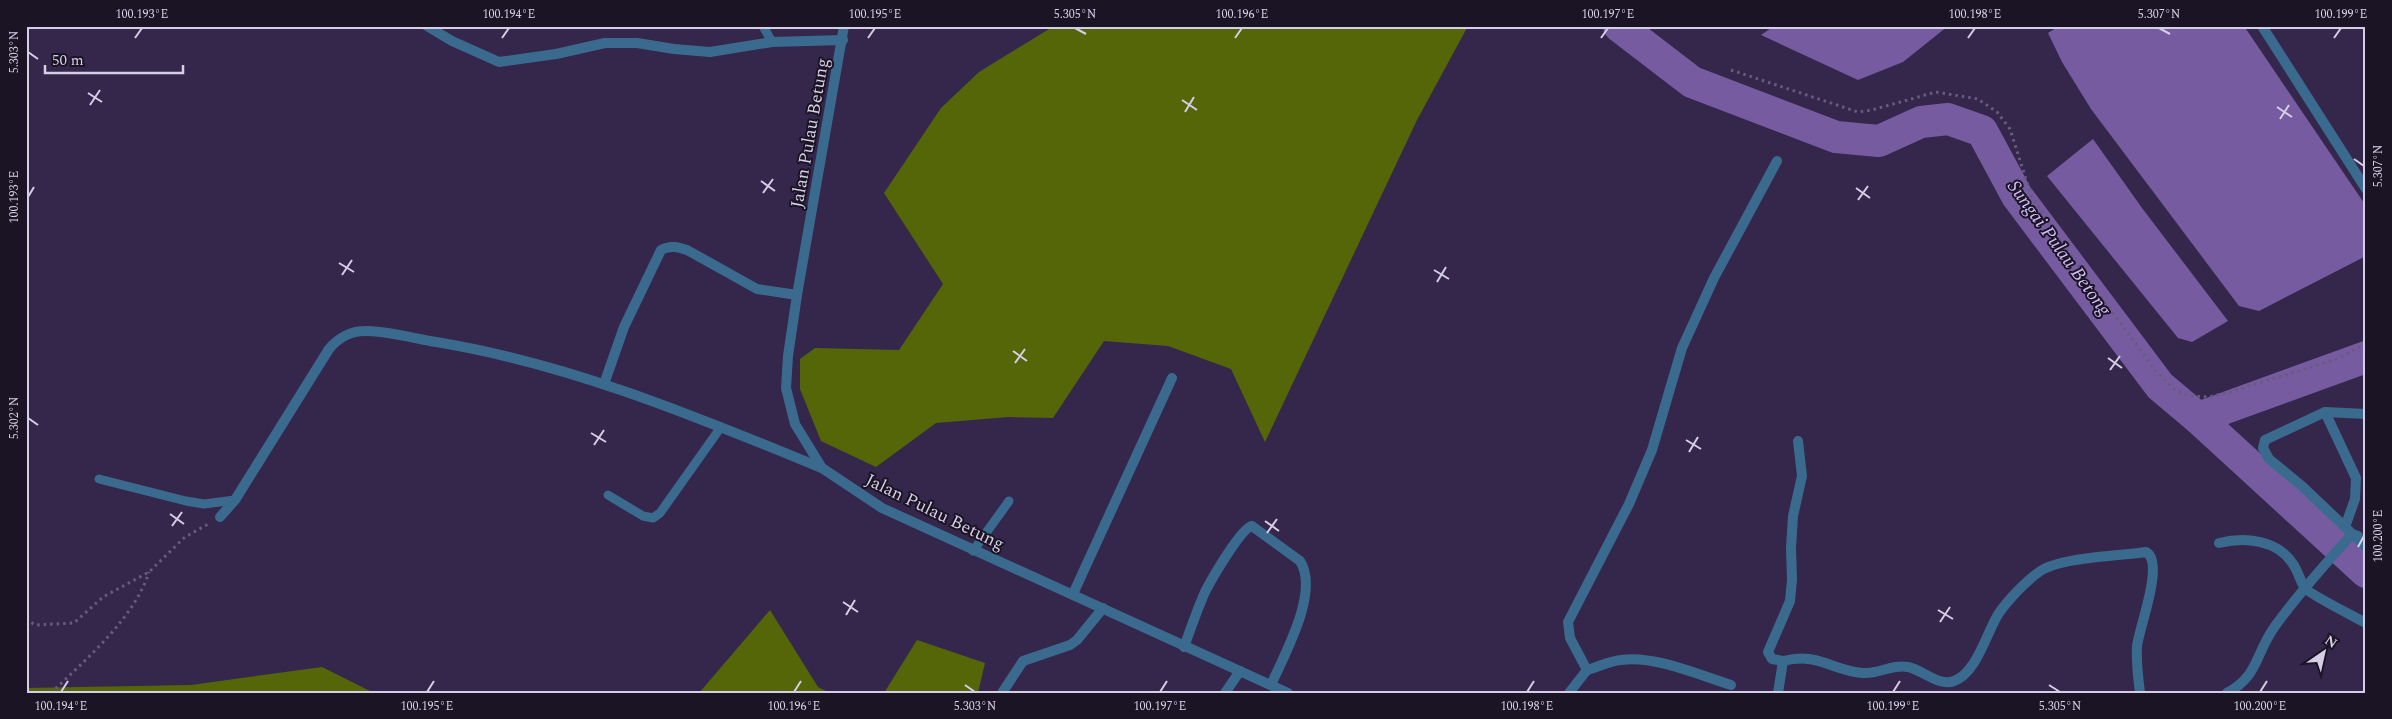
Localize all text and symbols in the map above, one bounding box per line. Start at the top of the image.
text: 100.193°E [116,5,168,24]
text: 100.194°E [483,5,535,24]
text: 100.195°E [849,5,901,24]
text: 5.305°N [1054,5,1096,24]
text: 100.196°E [1216,5,1268,24]
text: 100.197°E [1582,5,1634,24]
text: 100.198°E [1949,5,2001,24]
text: 5.307°N [2138,5,2180,24]
text: 100.199°E [2315,5,2367,24]
text: 5.303°N [5,31,24,73]
scale bar [45,42,182,74]
text: 50 m [52,49,84,72]
street label: Jalan Pulau Betung [784,56,836,210]
text: 5.307°N [2369,145,2388,187]
text: 100.193°E [5,171,24,223]
water label: Sungai Pulau Betong [2000,174,2119,322]
text: 5.302°N [5,397,24,439]
street label: Jalan Pulau Betung [861,467,1009,557]
text: 100.200°E [2369,510,2388,562]
north arrow [2300,626,2350,676]
text: N [2320,630,2342,654]
text: 100.194°E [35,697,87,716]
text: 100.195°E [401,697,453,716]
text: 100.196°E [768,697,820,716]
text: 5.303°N [954,697,996,716]
text: 100.197°E [1134,697,1186,716]
text: 100.198°E [1501,697,1553,716]
text: 100.199°E [1867,697,1919,716]
text: 5.305°N [2039,697,2081,716]
text: 100.200°E [2234,697,2286,716]

